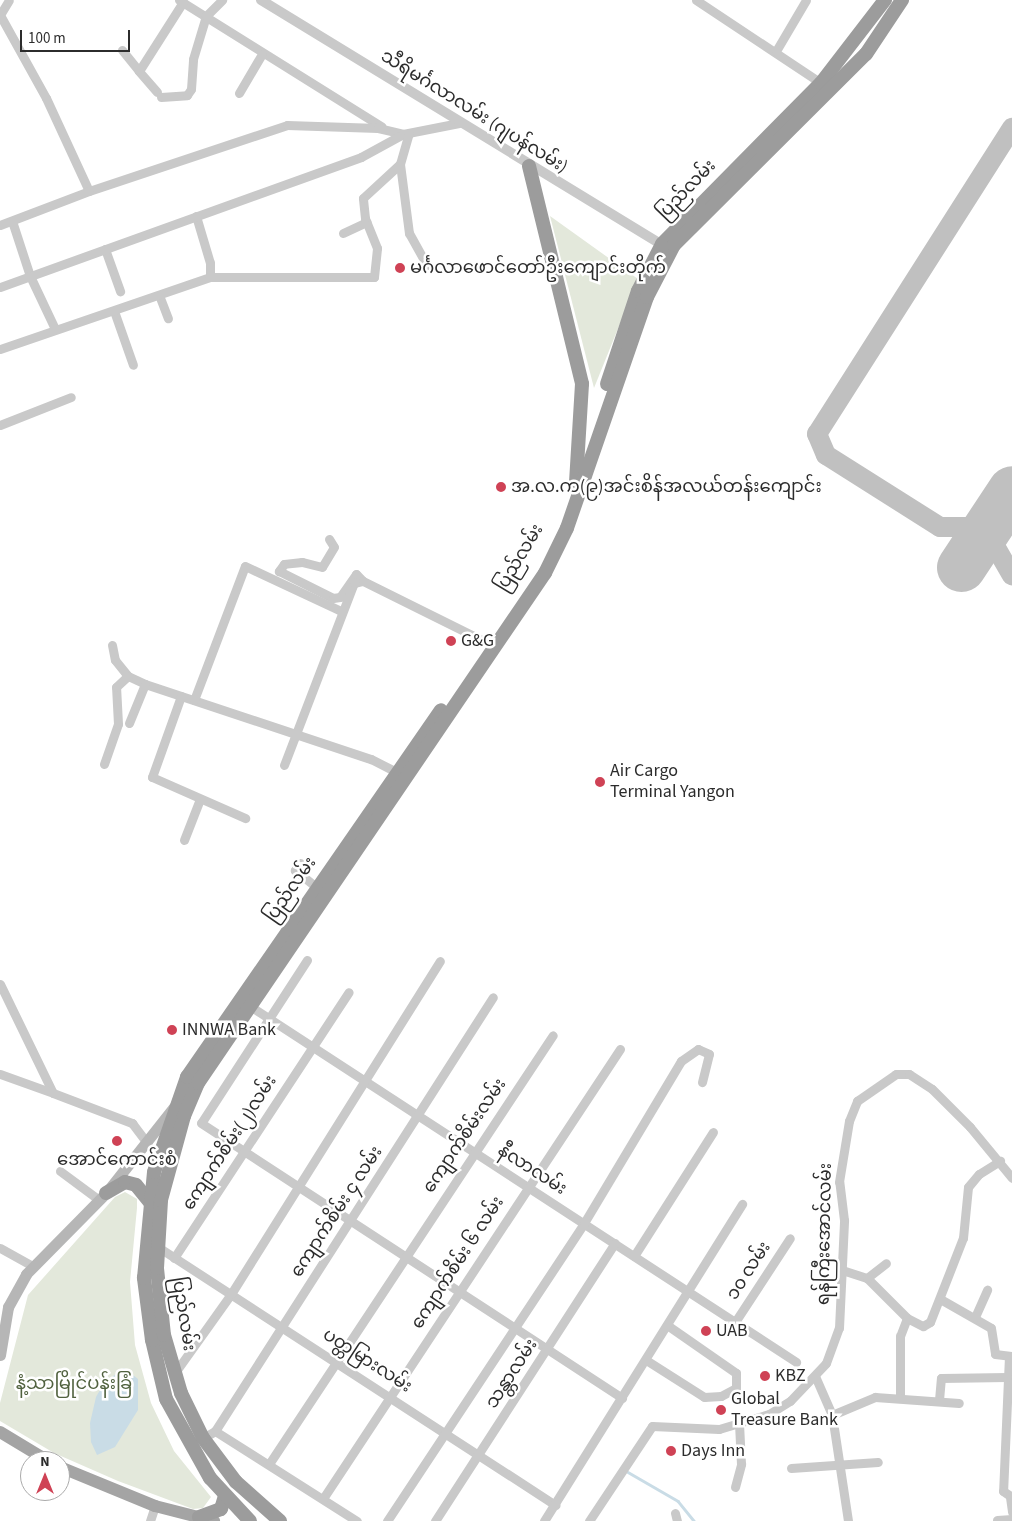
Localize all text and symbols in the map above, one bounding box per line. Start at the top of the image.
scale bar [22,20,132,52]
text: 100 m [28,28,66,49]
street label: သီရိမင်္ဂလာလမ်း (ဂျပန်လမ်း) [377,46,571,178]
street label: ပြည်လမ်း [653,156,721,224]
place label: မင်္ဂလာဖောင်တော်ဦးကျောင်းတိုက် [410,257,666,279]
marker: မင်္ဂလာဖောင်တော်ဦးကျောင်းတိုက် [394,262,406,274]
place label: အ.လ.က(၉)အင်းစိန်အလယ်တန်းကျောင်း [511,476,822,498]
marker: အ.လ.က(၉)အင်းစိန်အလယ်တန်းကျောင်း [495,481,507,493]
street label: ပြည်လမ်း [491,520,549,596]
place label: G&G [461,630,494,652]
marker: G&G [445,635,457,647]
place label: Air Cargo Terminal Yangon [610,761,735,804]
marker: Air Cargo Terminal Yangon [594,776,606,788]
street label: ပြည်လမ်း [261,853,321,927]
place label: INNWA Bank [182,1019,276,1041]
marker: INNWA Bank [166,1024,178,1036]
street label: ကျောက်စိမ်း(၂)လမ်း [178,1071,282,1215]
street label: ကျောက်စိမ်းလမ်း [419,1075,511,1197]
marker: အောင်ကောင်းစံ [111,1135,123,1147]
street label: နီလာလမ်း [494,1140,570,1200]
street label: ကျောက်စိမ်း ၄ လမ်း [287,1142,387,1282]
place label: အောင်ကောင်းစံ [57,1149,177,1171]
street label: ရန်ကြီးအောင်လမ်း [813,1163,837,1305]
street label: ကျောက်စိမ်း ၆ လမ်း [407,1193,509,1333]
street label: ၁၀ လမ်း [722,1238,776,1304]
street label: ပြည်လမ်း [166,1275,200,1353]
place label: UAB [716,1320,748,1342]
street label: ပတ္တမြားလမ်း [318,1324,416,1398]
marker: UAB [700,1325,712,1337]
street label: သန္တာလမ်း [482,1335,542,1413]
place label: KBZ [775,1365,806,1387]
marker: KBZ [759,1370,771,1382]
park label: နံ့သာမြိုင်ပန်းခြံ [16,1373,132,1395]
place label: Global Treasure Bank [731,1389,838,1432]
marker: Global Treasure Bank [715,1404,727,1416]
place label: Days Inn [681,1440,745,1462]
marker: Days Inn [665,1445,677,1457]
north arrow [20,1451,70,1501]
text: N [40,1452,50,1472]

